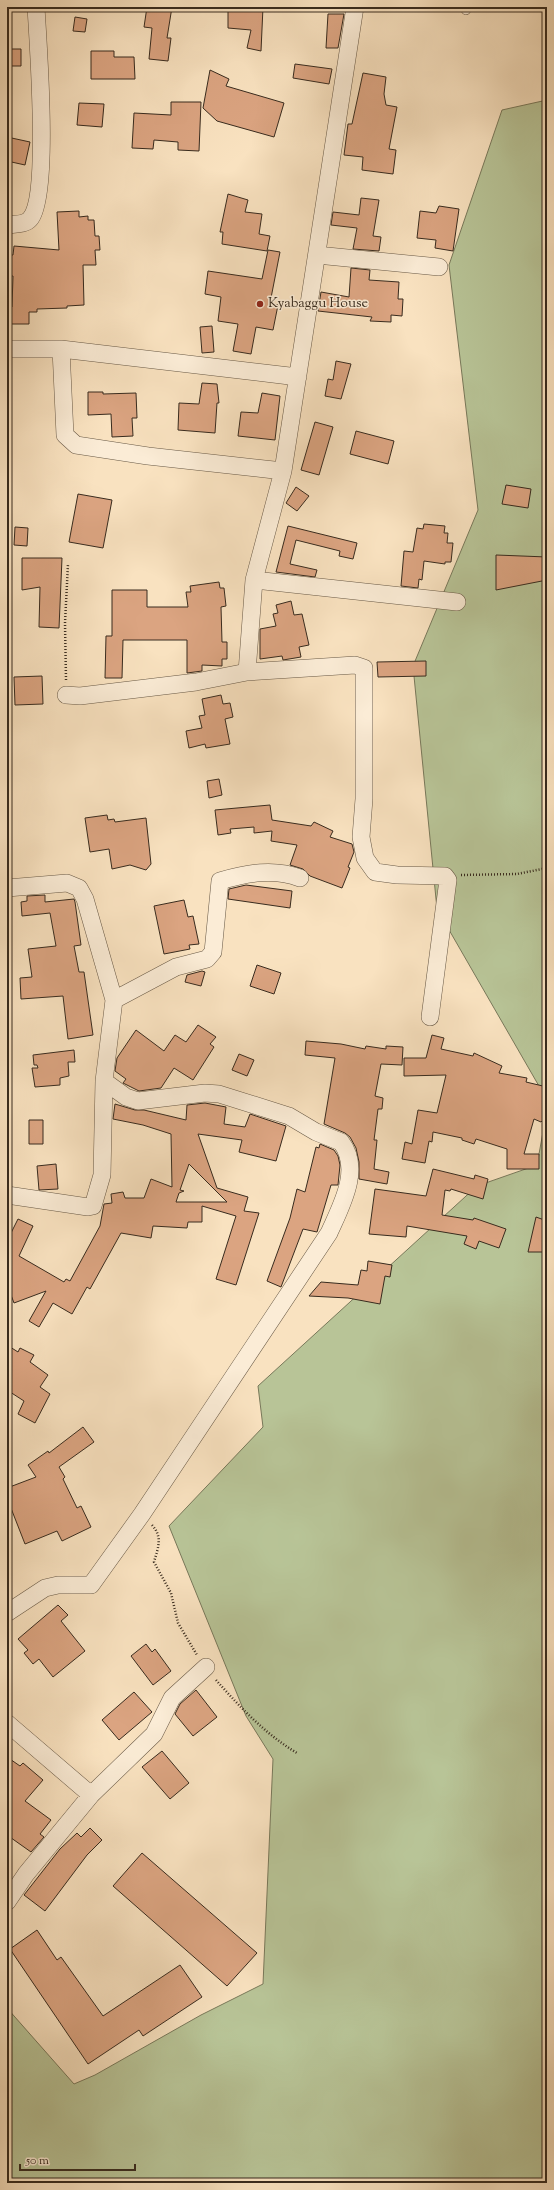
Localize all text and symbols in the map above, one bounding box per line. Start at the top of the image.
place label: Kyabaggu House [268,294,368,314]
marker: Kyabaggu House [255,299,265,309]
scale bar [20,2146,135,2172]
text: 50 m [25,2152,49,2170]

